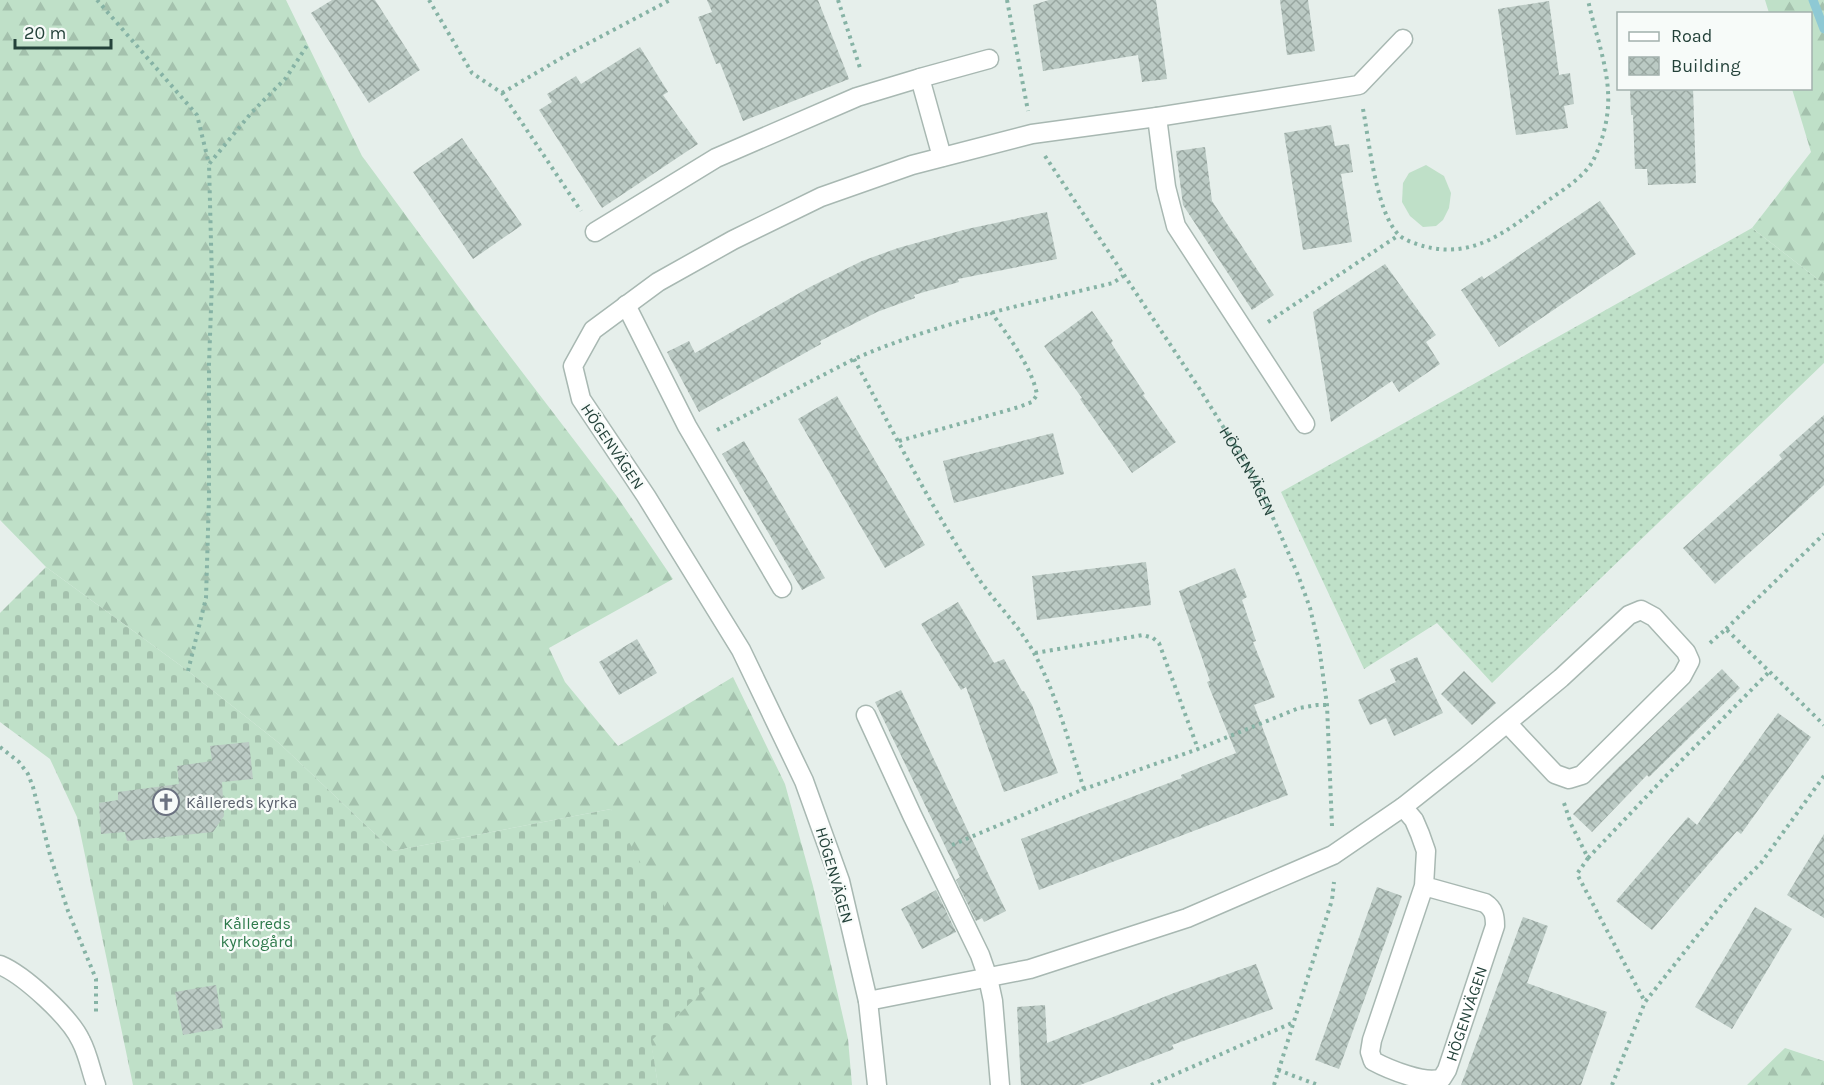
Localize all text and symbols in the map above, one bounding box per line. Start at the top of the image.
scale bar [15,12,111,50]
legend [1617,12,1812,90]
text: 20 m [24,22,66,44]
text: Road [1671,25,1712,47]
text: Building [1671,55,1741,77]
street label: HÖGENVÄGEN [577,400,648,493]
street label: HÖGENVÄGEN [1215,423,1280,519]
church icon: Kållereds kyrka [151,787,181,817]
place label: Kållereds kyrka [186,793,297,812]
street label: HÖGENVÄGEN [812,825,857,925]
park label: Kållereds kyrkogård [221,914,293,951]
street label: HÖGENVÄGEN [1442,964,1491,1064]

